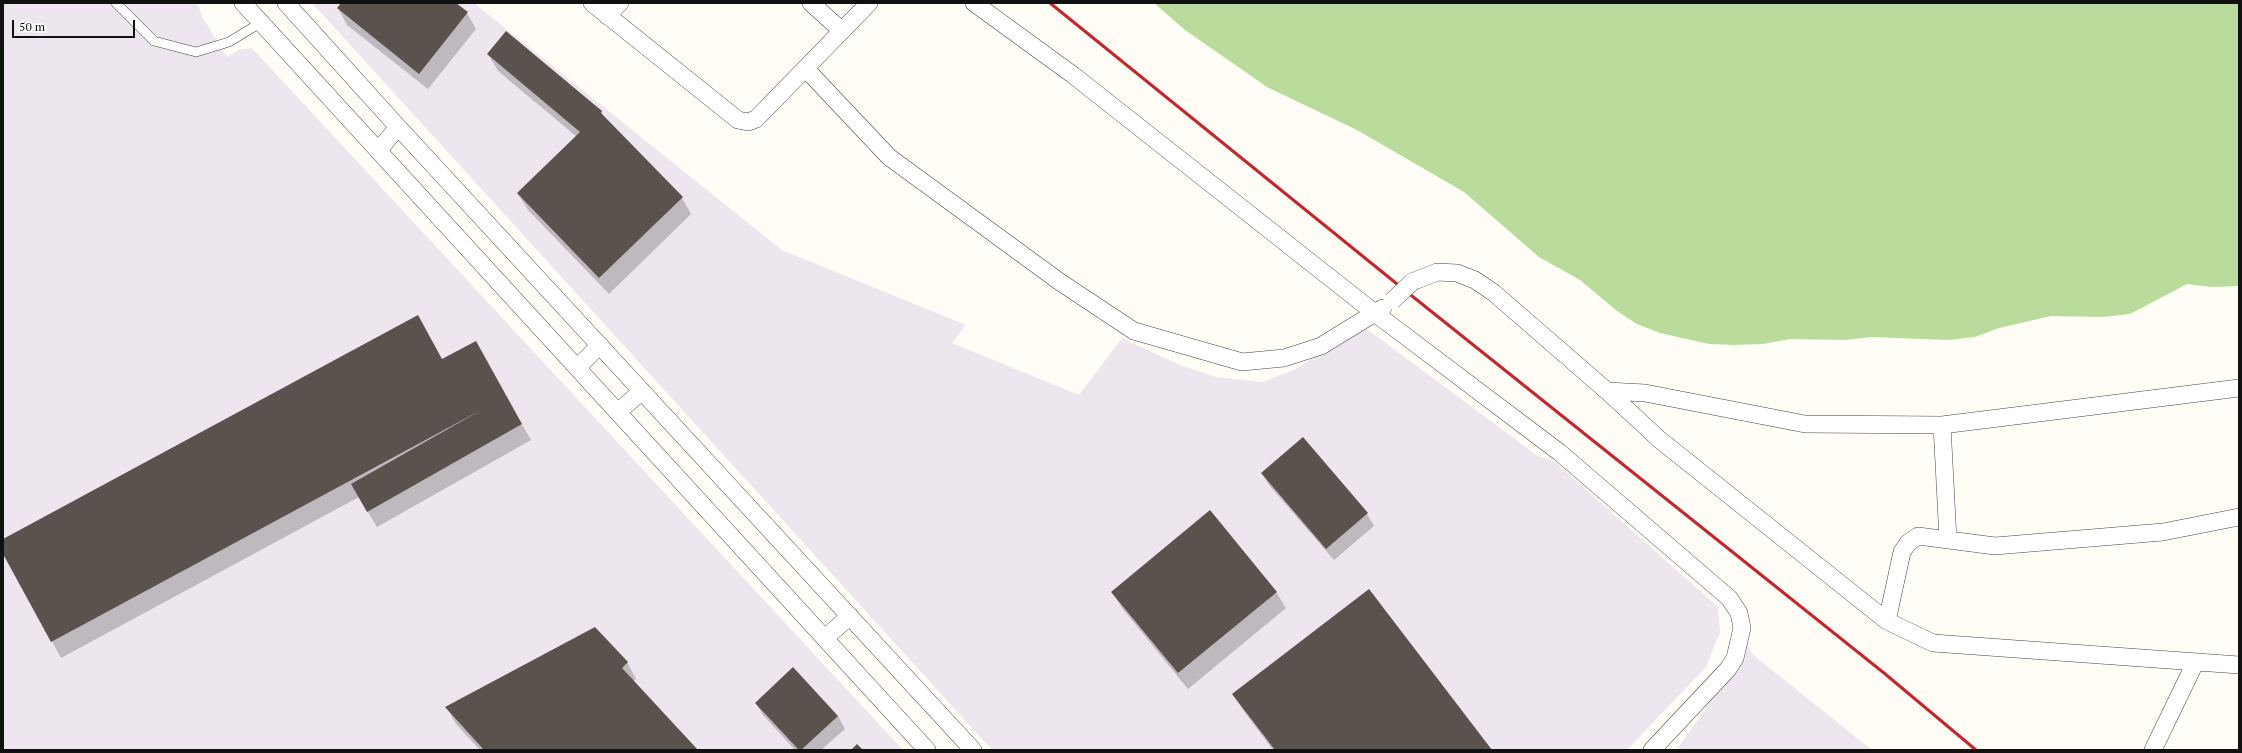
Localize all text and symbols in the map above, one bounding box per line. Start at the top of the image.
scale bar [14,12,137,38]
text: 50 m [19,19,45,34]

